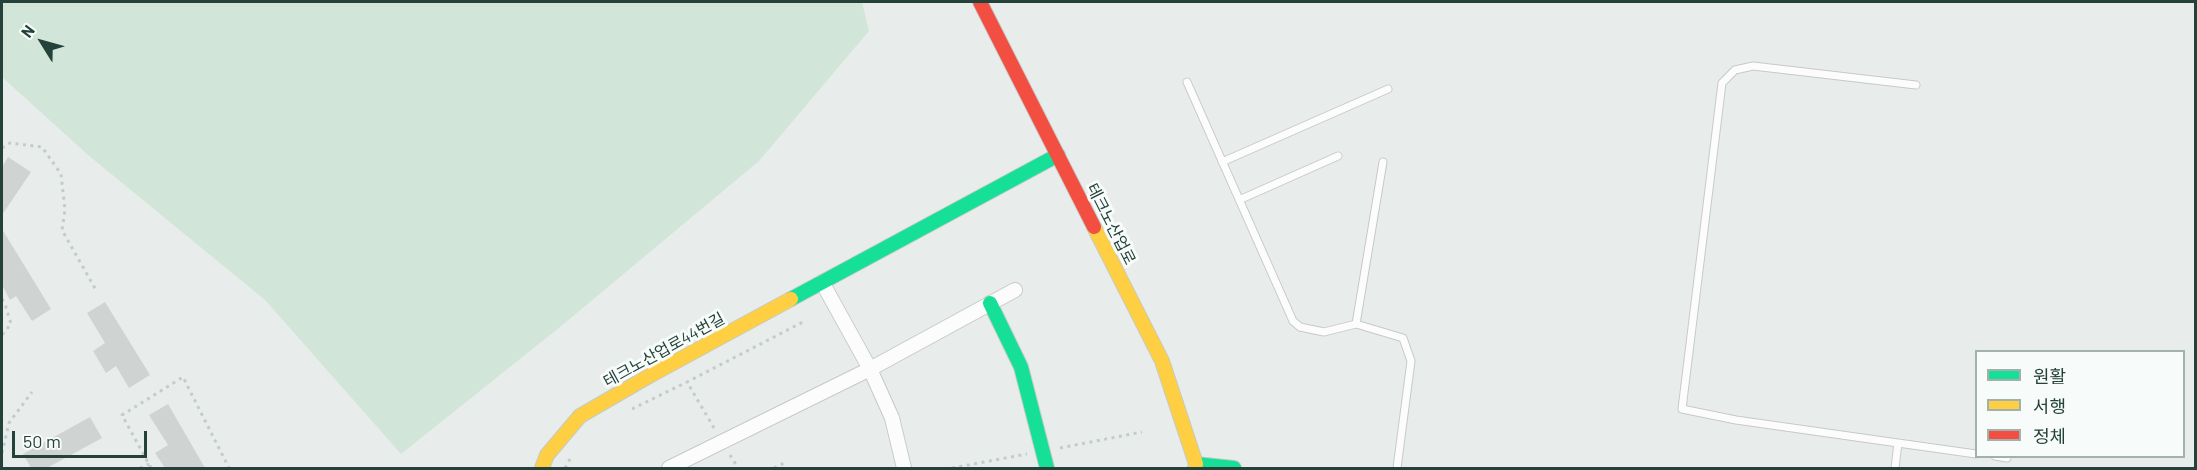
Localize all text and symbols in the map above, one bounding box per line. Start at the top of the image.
north arrow [12,12,72,72]
text: N [16,21,38,41]
street label: 테크노산업로 [1082,180,1140,268]
street label: 테크노산업로44번길 [600,309,728,391]
legend [1975,350,2185,458]
text: 원활 [2033,365,2066,387]
text: 서행 [2033,395,2066,417]
scale bar [15,419,150,457]
text: 정체 [2033,425,2066,447]
text: 50 m [23,430,61,452]

